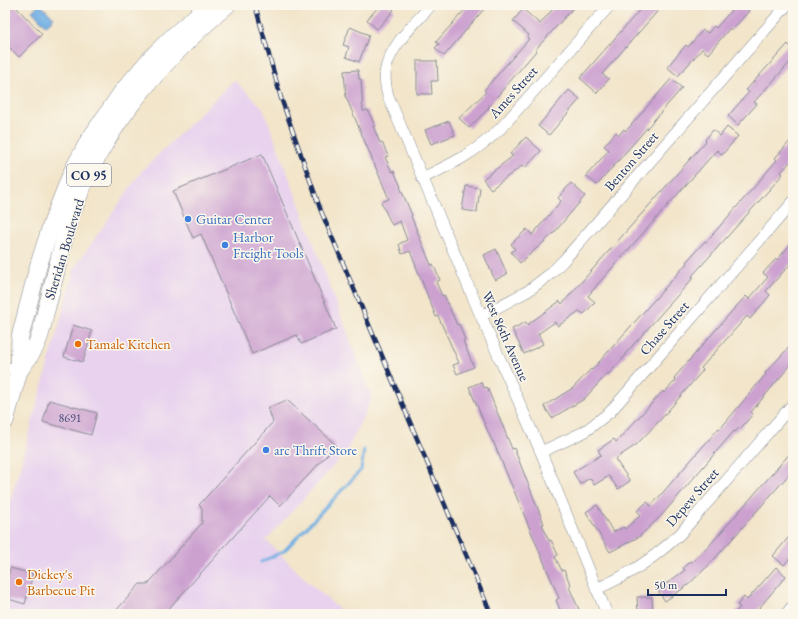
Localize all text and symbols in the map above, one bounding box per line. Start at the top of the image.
street label: Ames Street [484,62,542,123]
street label: Benton Street [600,127,662,195]
road number: CO 95 [67,164,111,186]
street label: Sheridan Boulevard [40,195,88,302]
place label: Guitar Center [196,210,272,228]
marker: Guitar Center [183,214,193,224]
place label: Harbor Freight Tools [233,228,304,262]
marker: Harbor Freight Tools [220,240,230,250]
street label: West 86th Avenue [478,288,534,384]
street label: Chase Street [635,297,693,359]
place label: Tamale Kitchen [86,335,171,353]
marker: Tamale Kitchen [73,339,83,349]
house number: 8691 [58,410,82,426]
place label: arc Thrift Store [274,441,358,459]
marker: arc Thrift Store [261,445,271,455]
street label: Depew Street [662,464,723,530]
place label: Dickey's Barbecue Pit [27,565,96,599]
scale bar [648,571,726,597]
marker: Dickey's Barbecue Pit [14,577,24,587]
text: 50 m [654,577,678,593]

